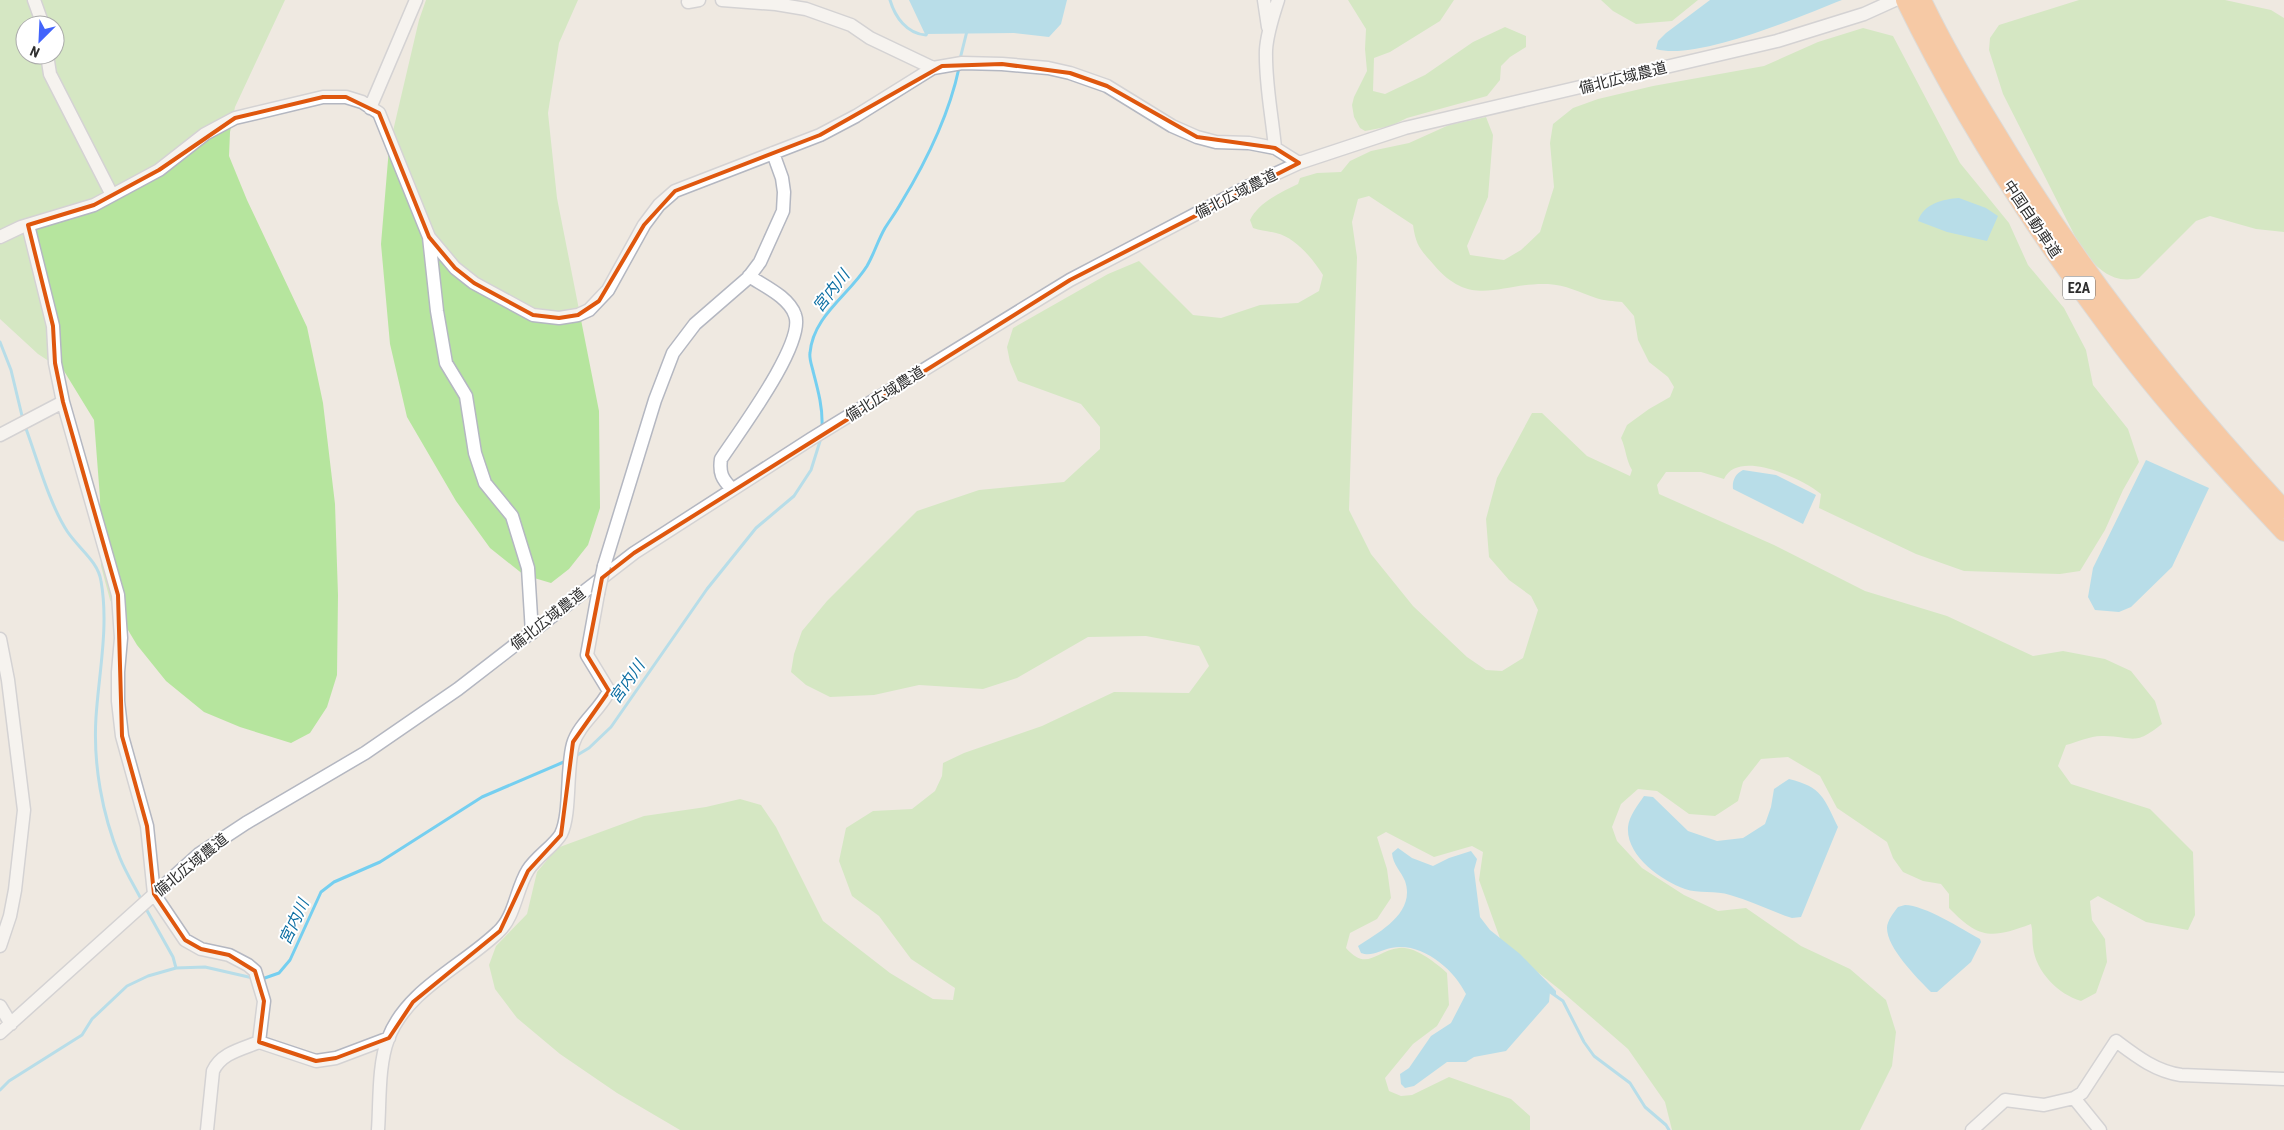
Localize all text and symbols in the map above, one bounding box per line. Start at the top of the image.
north arrow [15,15,65,65]
text: N [28,43,42,61]
street label: 備北広域農道 [1577,58,1669,98]
street label: 備北広域農道 [1192,166,1280,222]
street label: 中国自動車道 [1999,177,2065,261]
water label: 宮内川 [809,265,854,316]
road number: E2A [2063,276,2095,300]
street label: 備北広域農道 [842,363,928,425]
street label: 備北広域農道 [507,584,589,654]
water label: 宮内川 [605,655,650,707]
street label: 備北広域農道 [150,830,232,900]
water label: 宮内川 [275,894,314,948]

